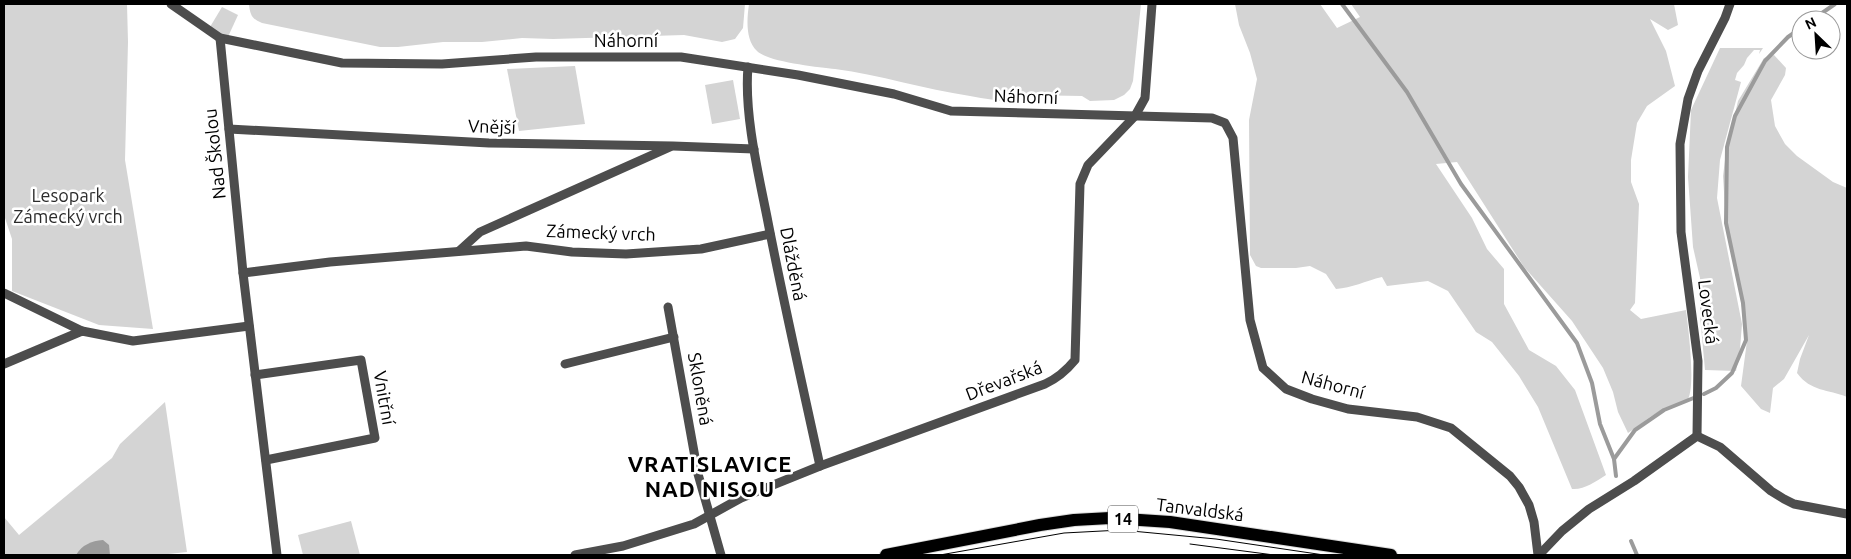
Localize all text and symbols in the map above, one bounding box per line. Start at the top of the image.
north arrow [1791,10,1841,60]
text: N [1802,14,1819,33]
street label: Náhorní [594,30,659,50]
street label: Náhorní [994,85,1059,107]
street label: Nad Školou [198,108,229,200]
street label: Vnější [468,115,517,137]
park label: Lesopark Zámecký vrch [13,185,123,226]
street label: Zámecký vrch [546,220,656,244]
street label: Dlážděná [777,225,811,302]
street label: Lovecká [1695,278,1723,345]
street label: Skloněná [685,351,717,427]
street label: Dřevařská [963,356,1045,404]
street label: Náhorní [1300,366,1368,402]
street label: Vnitřní [370,369,400,427]
district label: VRATISLAVICE NAD NISOU [628,451,792,501]
street label: Tanvaldská [1155,494,1245,524]
road number: 14 [1108,506,1138,532]

